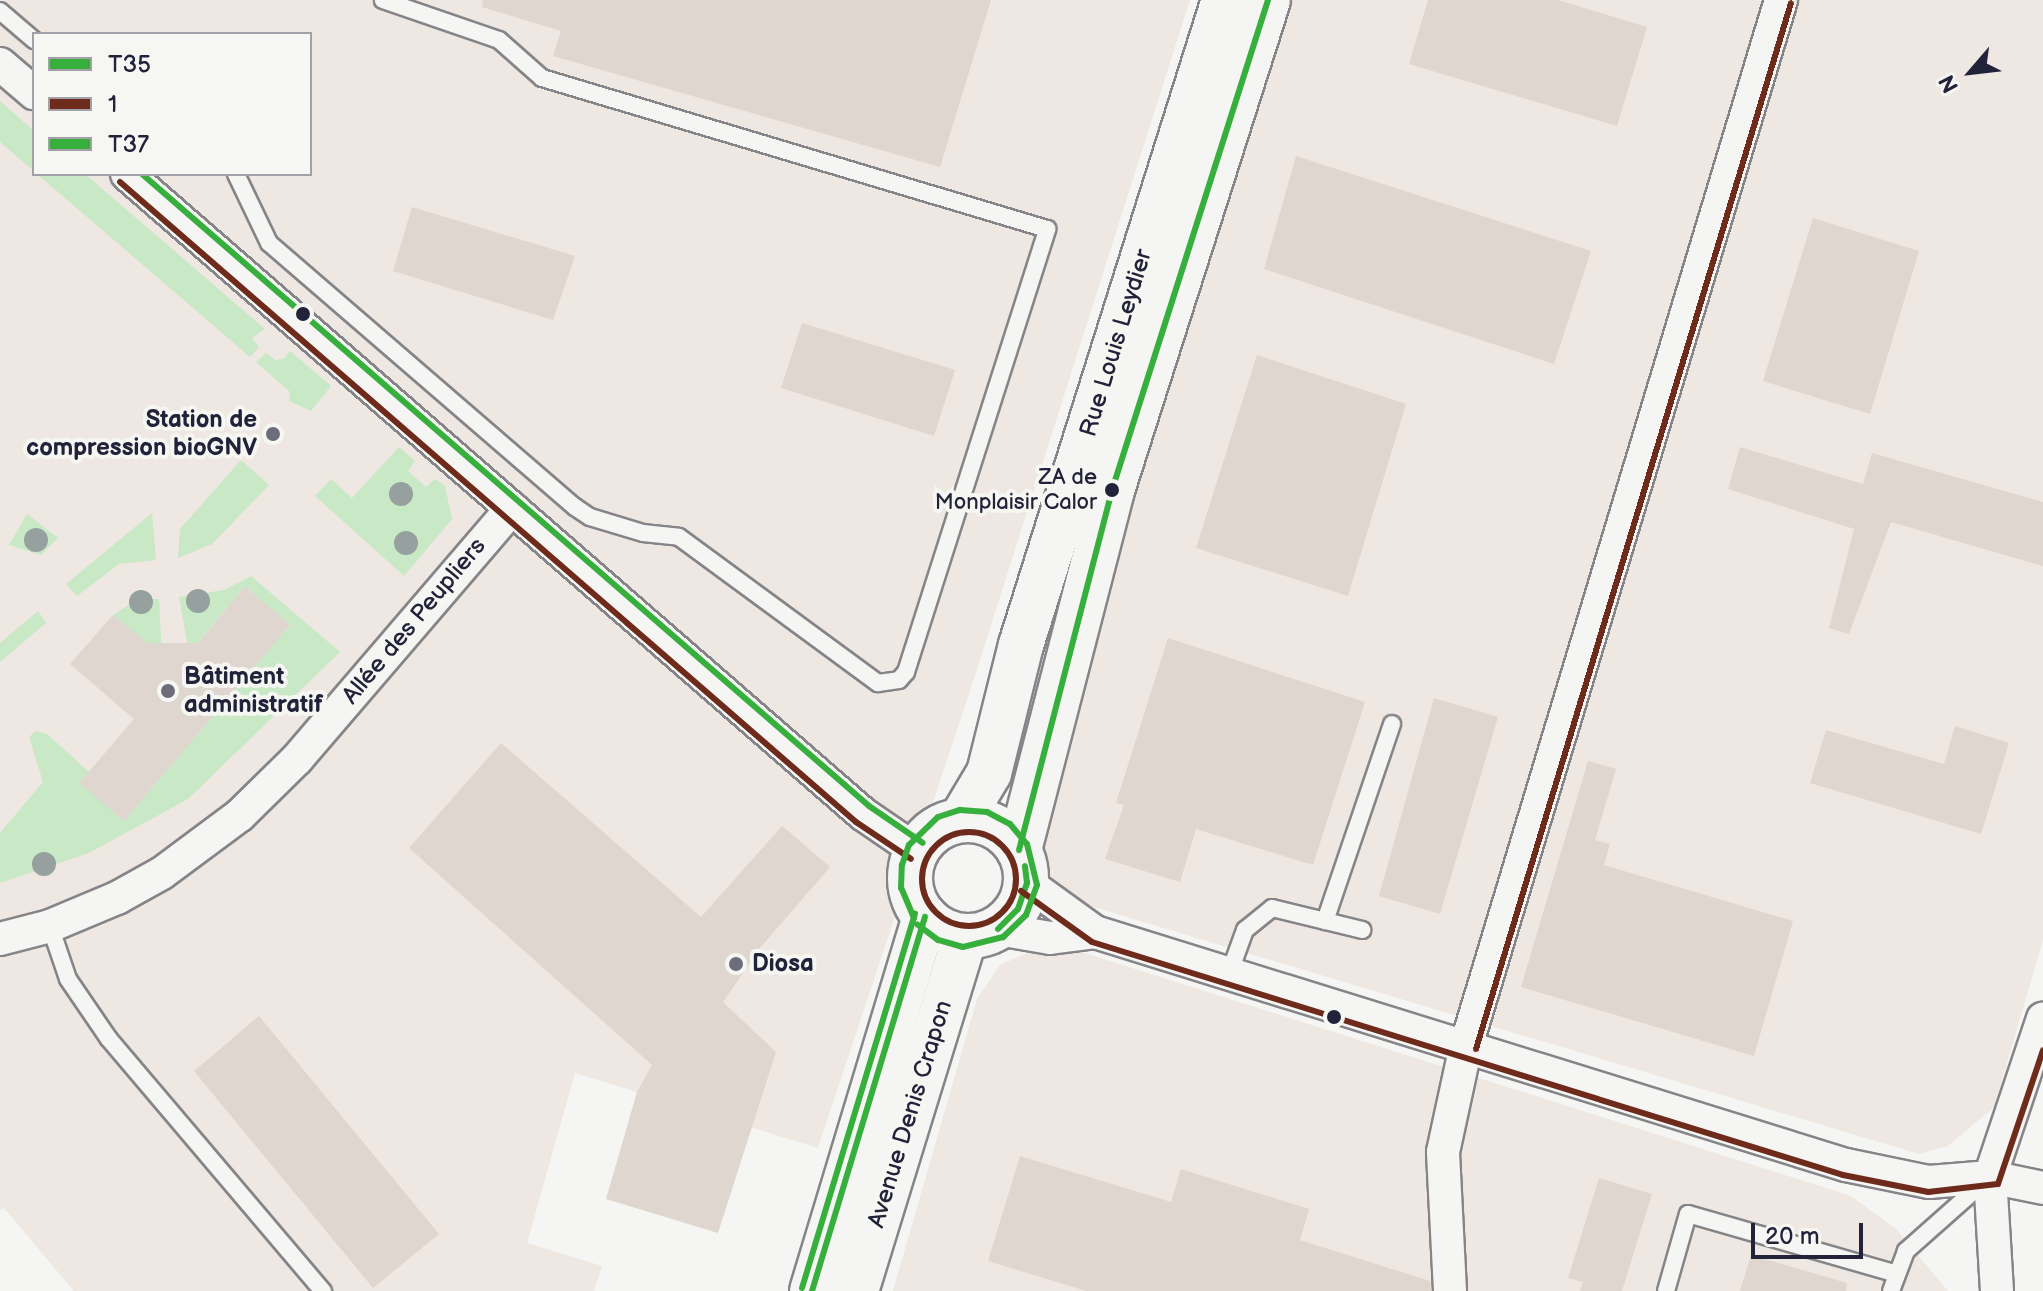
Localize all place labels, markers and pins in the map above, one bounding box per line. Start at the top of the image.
unlabelled marker [295,306,311,322]
place label: Station de compression bioGNV [26,406,257,462]
marker: Station de compression bioGNV [264,425,282,443]
place label: ZA de Monplaisir Calor [935,464,1097,516]
marker: ZA de Monplaisir Calor [1104,482,1120,498]
place label: Bâtiment administratif [184,663,323,719]
marker: Bâtiment administratif [159,682,177,700]
place label: Diosa [752,950,814,978]
marker: Diosa [727,955,745,973]
unlabelled marker [1326,1009,1342,1025]

